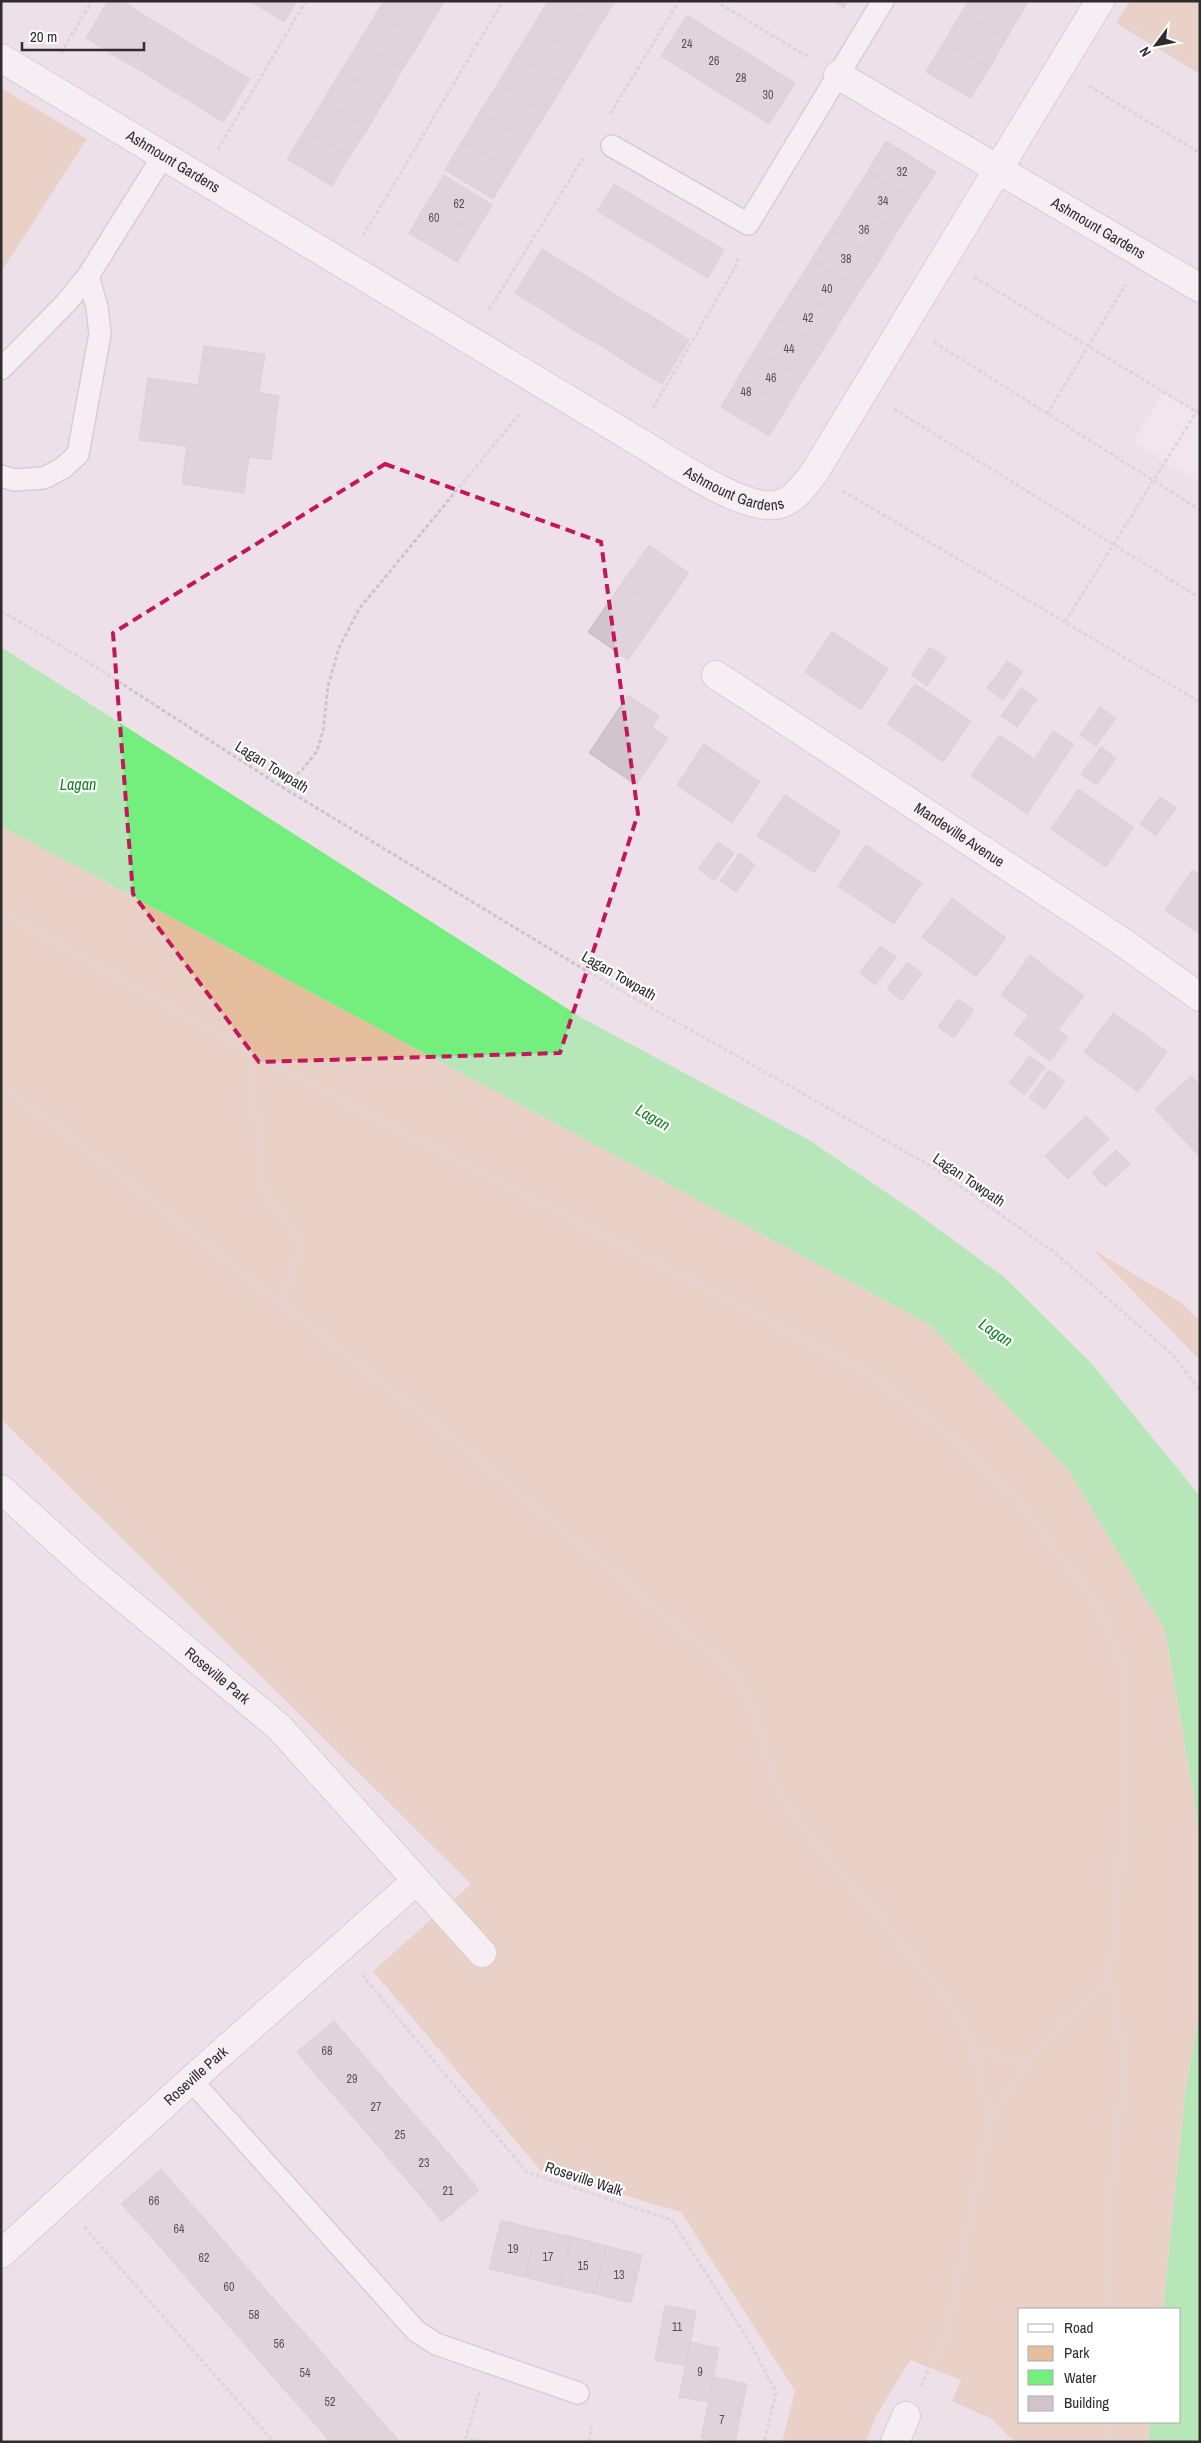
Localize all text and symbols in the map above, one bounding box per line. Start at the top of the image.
scale bar [22,20,145,52]
north arrow [1131,20,1181,70]
text: 20 m [30,26,57,47]
house number: 24 [682,36,693,52]
text: N [1135,44,1155,60]
house number: 26 [709,53,719,69]
house number: 28 [736,70,746,86]
house number: 30 [763,87,773,103]
street label: Ashmount Gardens [122,124,224,198]
house number: 32 [897,164,907,180]
street label: Ashmount Gardens [1047,191,1150,264]
house number: 34 [878,193,889,209]
house number: 62 [454,196,464,212]
house number: 60 [429,210,439,226]
house number: 36 [859,222,869,238]
house number: 38 [841,251,851,267]
house number: 40 [822,281,832,297]
house number: 42 [803,310,813,326]
house number: 44 [784,341,795,357]
house number: 46 [766,370,776,386]
house number: 48 [741,384,751,400]
street label: Ashmount Gardens [679,460,787,515]
street label: Lagan Towpath [231,736,313,798]
water label: Lagan [60,773,96,795]
street label: Mandeville Avenue [910,797,1009,872]
street label: Lagan Towpath [578,946,661,1005]
water label: Lagan [632,1098,674,1136]
street label: Lagan Towpath [929,1148,1010,1212]
water label: Lagan [975,1313,1017,1351]
street label: Roseville Park [181,1642,256,1709]
street label: Roseville Park [159,2041,233,2110]
house number: 68 [322,2043,332,2059]
house number: 29 [347,2071,357,2087]
house number: 27 [371,2099,382,2115]
house number: 25 [395,2127,406,2143]
house number: 23 [419,2155,429,2171]
street label: Roseville Walk [542,2156,627,2201]
house number: 21 [443,2183,454,2199]
house number: 66 [149,2193,159,2209]
house number: 64 [174,2221,185,2237]
house number: 19 [508,2241,518,2257]
house number: 17 [543,2249,554,2265]
house number: 62 [199,2250,209,2266]
house number: 15 [578,2258,589,2274]
house number: 13 [614,2267,624,2283]
house number: 60 [224,2279,234,2295]
house number: 58 [249,2307,259,2323]
legend [1018,2308,1181,2423]
text: Road [1064,2317,1093,2338]
house number: 11 [672,2319,683,2335]
house number: 56 [274,2336,284,2352]
text: Park [1064,2342,1090,2363]
house number: 9 [697,2364,703,2380]
house number: 54 [300,2365,311,2381]
text: Water [1064,2367,1096,2388]
text: Building [1064,2392,1109,2413]
house number: 52 [325,2394,335,2410]
house number: 7 [719,2412,725,2428]

